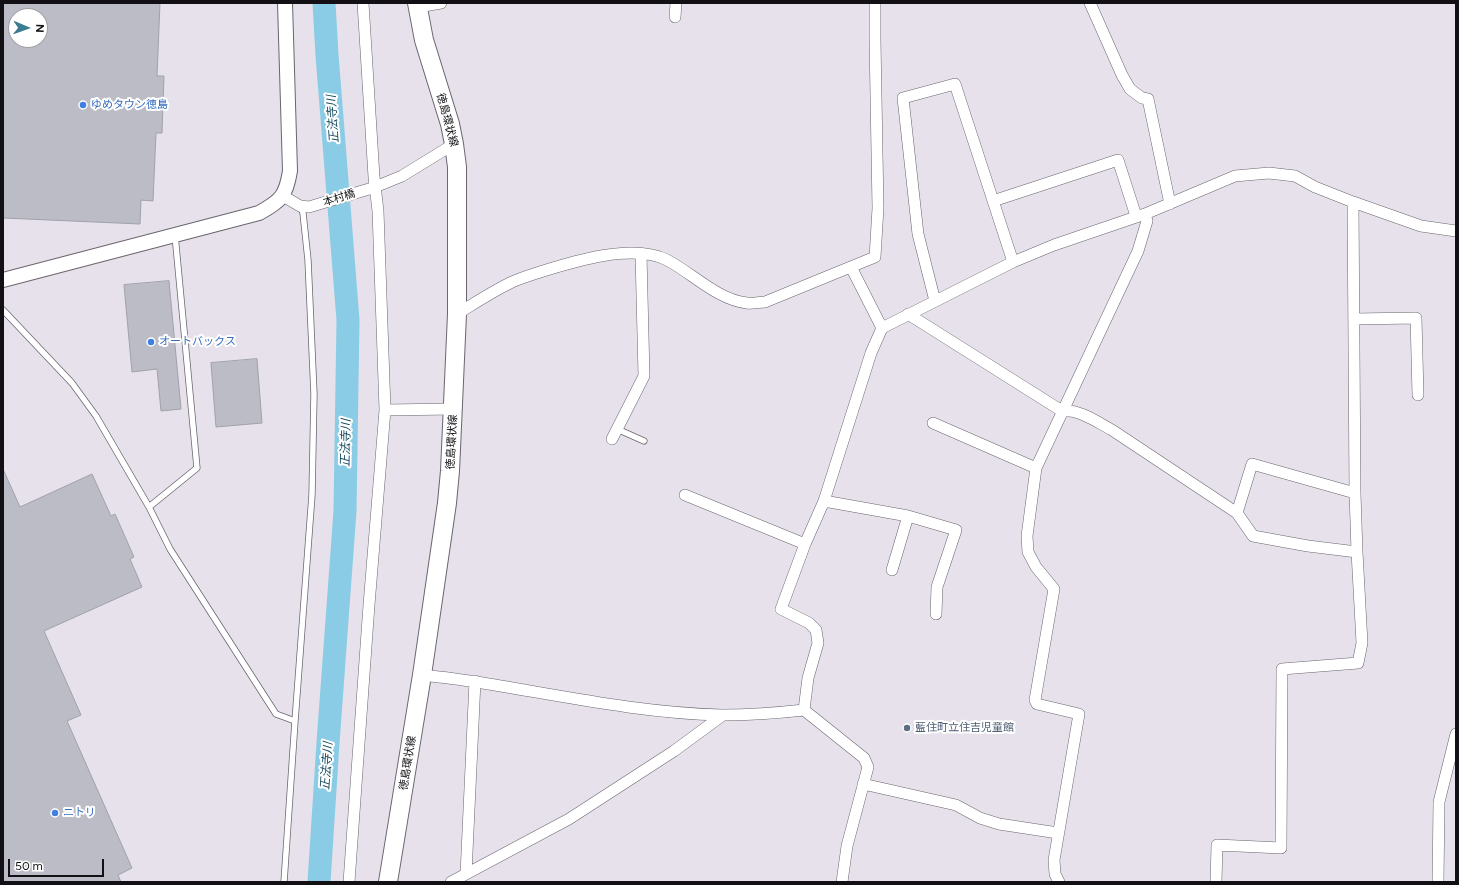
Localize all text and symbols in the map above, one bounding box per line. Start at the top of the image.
north arrow [8,8,48,48]
text: N [33,24,46,33]
street label: 徳島環状線 [434,92,460,148]
water label: 正法寺川 [324,95,342,143]
place label: ゆめタウン徳島 [91,98,168,112]
marker: ゆめタウン徳島 [78,100,88,110]
street label: 本村橋 [321,187,357,209]
place label: オートバックス [159,335,236,349]
marker: オートバックス [146,337,156,347]
street label: 徳島環状線 [444,414,460,470]
water label: 正法寺川 [338,419,354,467]
place label: 藍住町立住吉児童館 [915,721,1014,735]
marker: 藍住町立住吉児童館 [902,723,912,733]
street label: 徳島環状線 [397,735,419,791]
water label: 正法寺川 [318,742,336,790]
place label: ニトリ [63,806,96,820]
marker: ニトリ [50,808,60,818]
scale bar [10,851,106,877]
text: 50 m [15,859,43,873]

